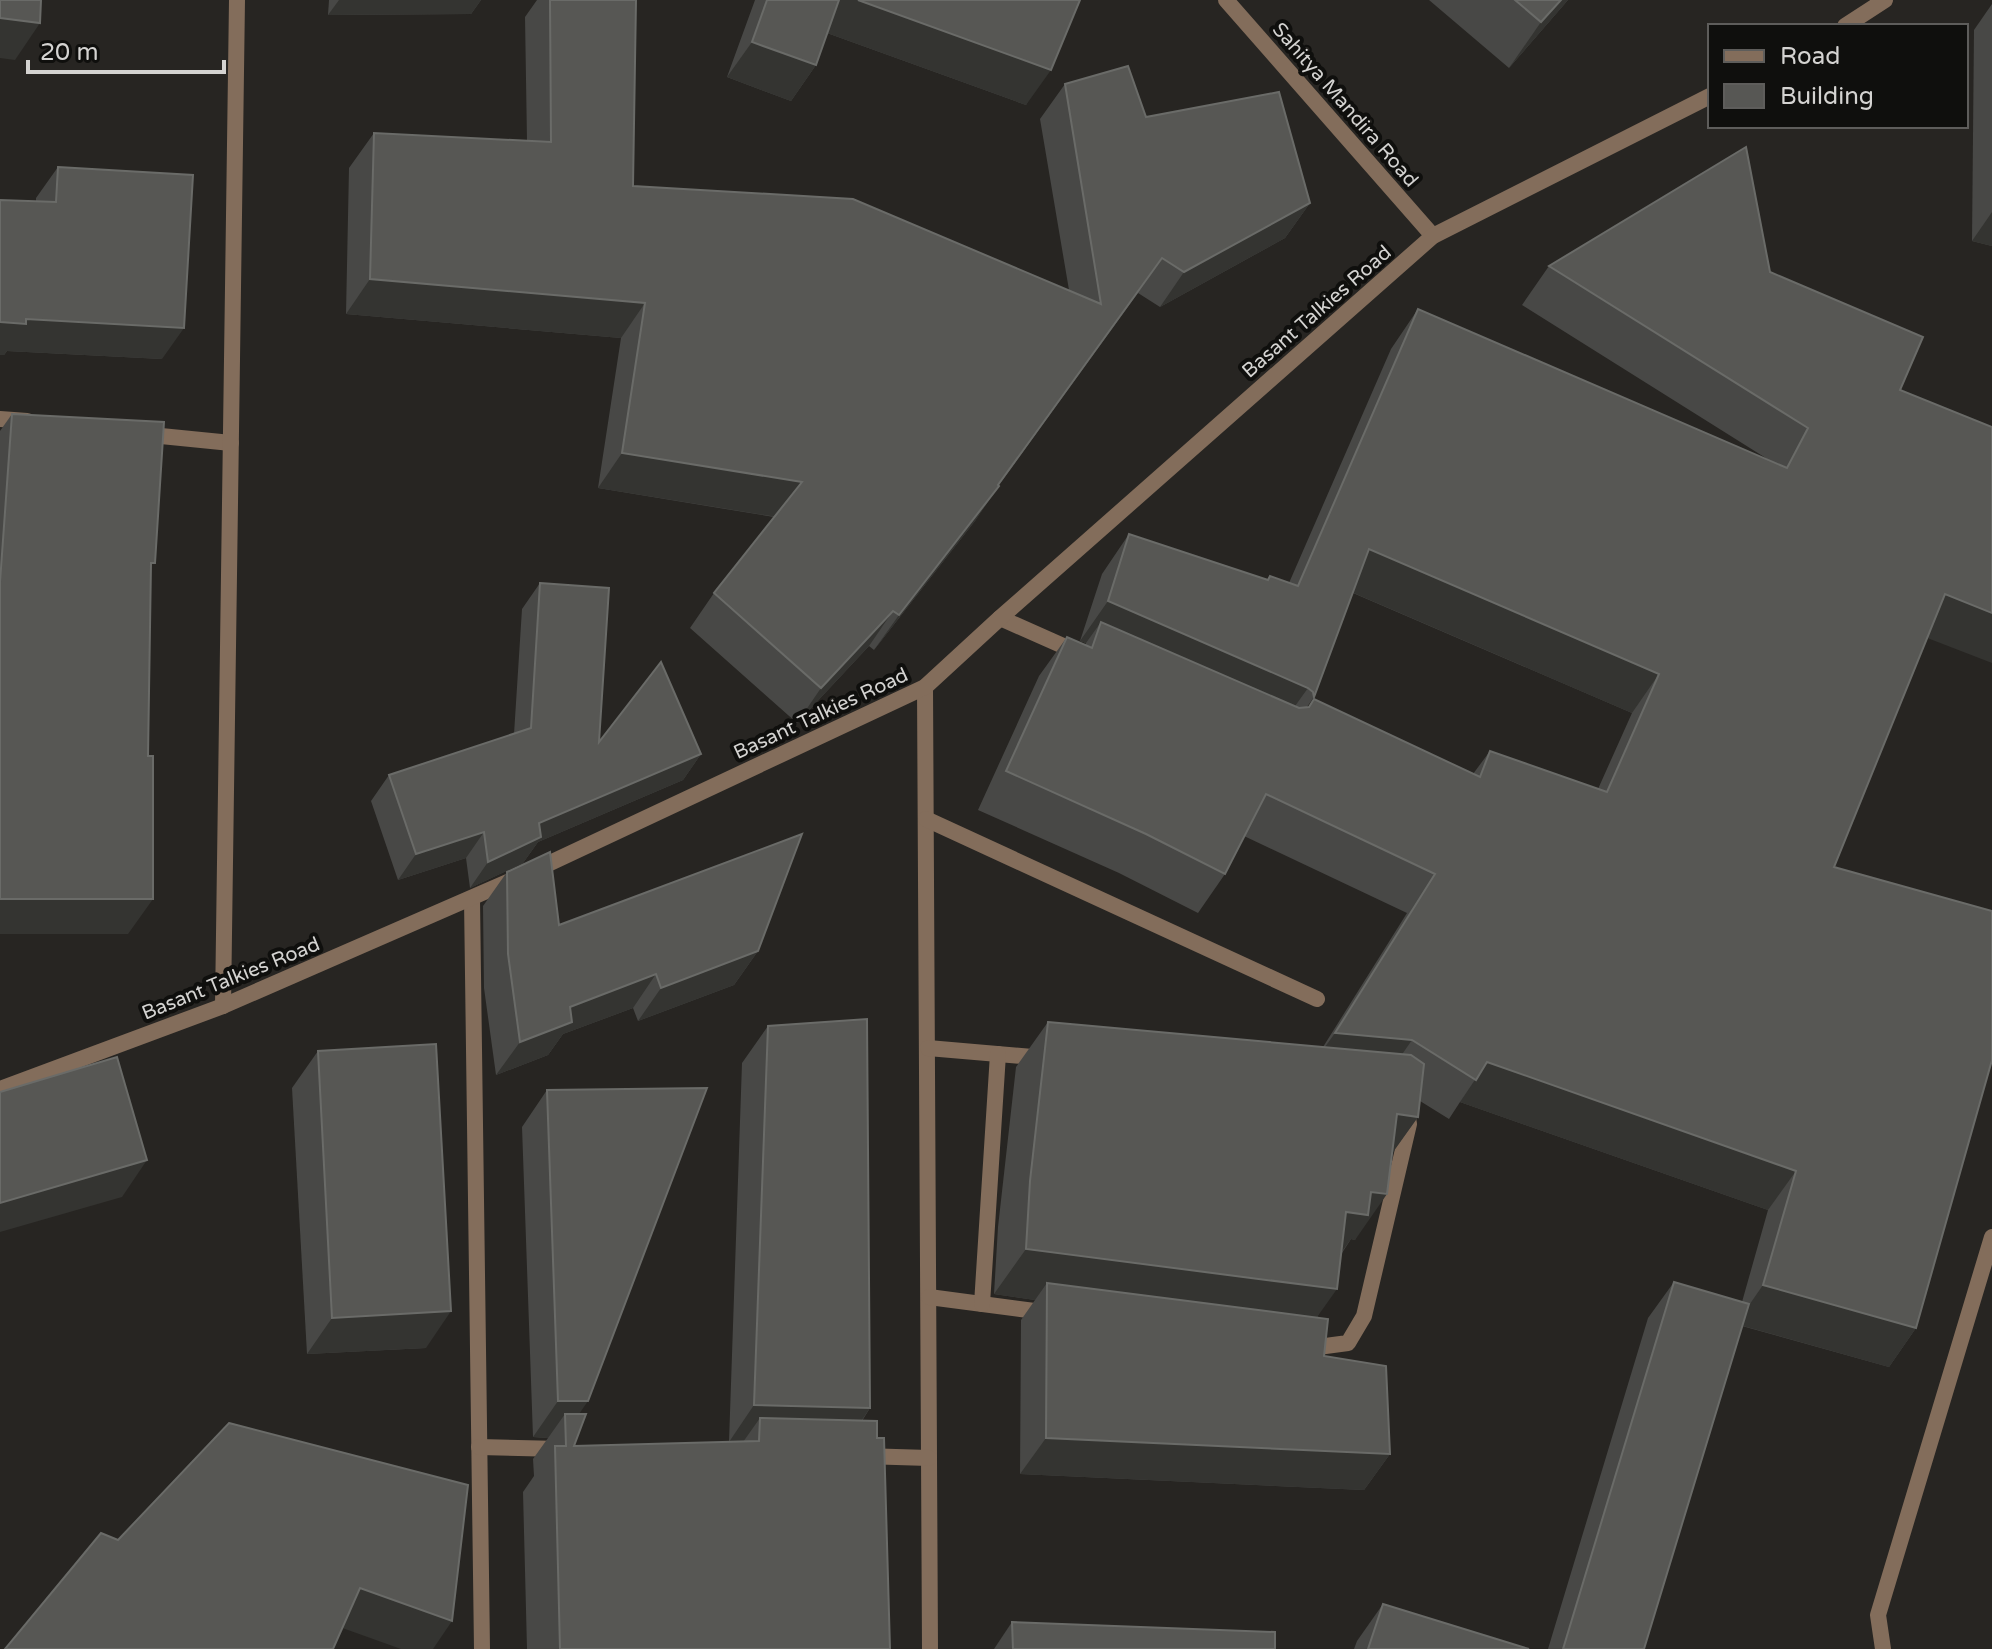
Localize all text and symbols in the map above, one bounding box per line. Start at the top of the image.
street label: Sahitya Mandira Road [1267,18,1423,192]
scale bar [28,24,224,74]
legend [1708,24,1968,128]
text: 20 m [40,38,98,67]
text: Road [1780,42,1840,71]
text: Building [1780,82,1874,111]
street label: Basant Talkies Road [1238,241,1396,383]
street label: Basant Talkies Road [730,663,912,765]
street label: Basant Talkies Road [139,932,323,1026]

